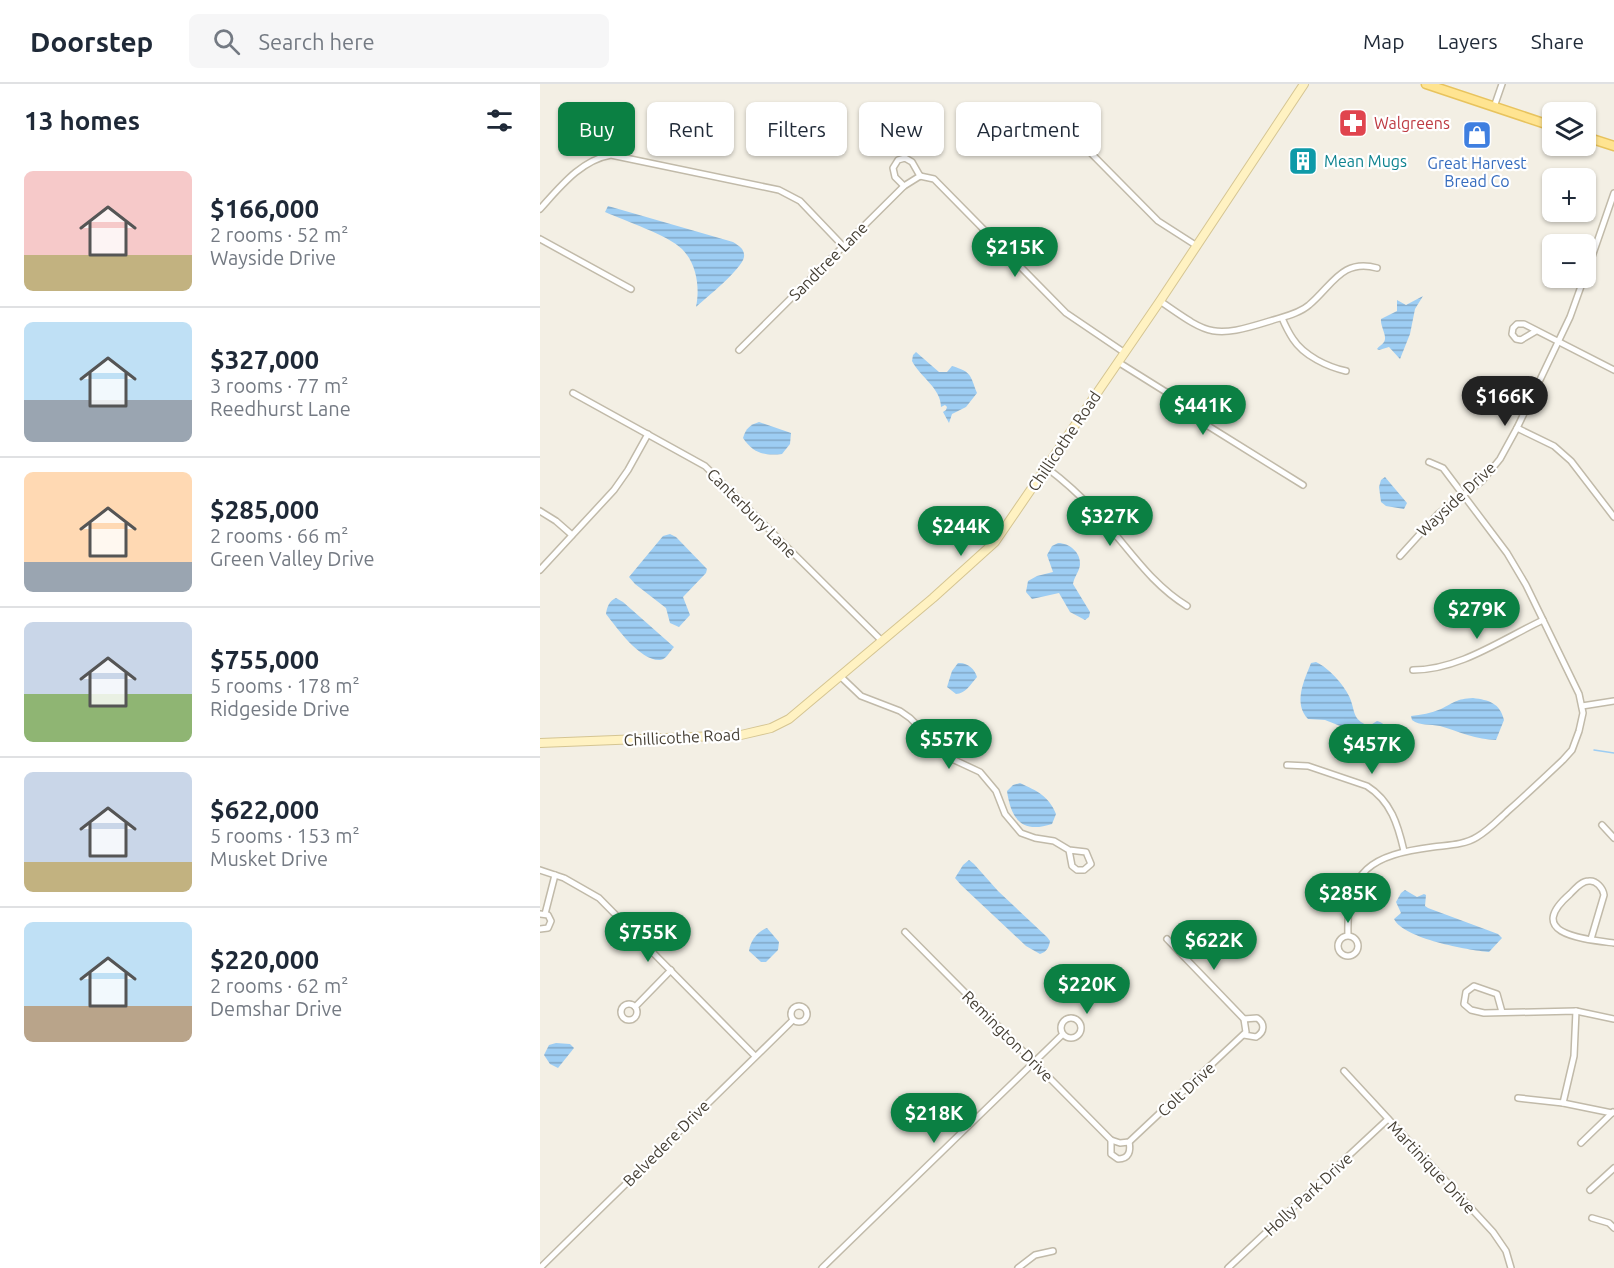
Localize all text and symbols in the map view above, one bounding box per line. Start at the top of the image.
search box [189,14,609,68]
icon: search [210,25,243,58]
text: Doorstep [30,26,153,57]
text: Search here [258,29,375,54]
text: Map [1363,29,1404,53]
text: Layers [1437,29,1498,53]
text: Share [1531,29,1584,53]
chip: Buy [558,102,635,156]
chip: Rent [647,102,734,156]
chip: Filters [746,102,847,156]
chip: New [859,102,944,156]
chip: Apartment [956,102,1101,156]
map controls [1542,102,1596,288]
button: layers [1542,102,1596,156]
icon: filters [483,104,516,137]
text: 13 homes [24,106,140,135]
pharmacy icon: Walgreens [1337,107,1369,139]
place label: Walgreens [1374,114,1450,132]
shop icon: Great Harvest Bread Co [1461,119,1493,151]
building icon: Mean Mugs [1287,145,1319,177]
place label: Mean Mugs [1324,152,1407,170]
place label: Great Harvest Bread Co [1427,154,1527,190]
button: + [1542,168,1596,222]
text: $166,000 [210,194,319,223]
icon: home [72,195,144,267]
street label: Sandtree Lane [785,218,871,304]
text: 2 rooms · 52 m² [210,223,348,246]
pin: $215K [973,227,1057,278]
button: − [1542,234,1596,288]
text: $215K [986,235,1044,258]
text: Wayside Drive [210,246,336,269]
text: $327,000 [210,345,319,374]
icon: home [72,346,144,418]
text: 3 rooms · 77 m² [210,374,348,397]
pin: $166K [1463,376,1547,427]
text: $166K [1476,384,1534,407]
pin: $441K [1161,385,1245,436]
street label: Chillicothe Road [1024,388,1104,494]
text: $441K [1174,393,1232,416]
text: Reedhurst Lane [210,397,351,420]
street label: Wayside Drive [1413,458,1499,540]
street label: Canterbury Lane [704,465,800,561]
text: $285,000 [210,495,319,524]
icon: home [72,496,144,568]
pin: $327K [1068,496,1152,547]
text: $327K [1081,504,1139,527]
pin: $244K [919,506,1003,557]
text: $244K [932,514,990,537]
text: 2 rooms · 66 m² [210,524,348,547]
text: Green Valley Drive [210,547,375,570]
pin: $279K [1435,589,1519,640]
text: $279K [1448,597,1506,620]
text: $755,000 [210,645,319,674]
icon: home [72,646,144,718]
text: 5 rooms · 178 m² [210,674,360,697]
text: Ridgeside Drive [210,697,350,720]
pin: $557K [907,719,991,770]
pin: $457K [1330,724,1414,775]
street label: Chillicothe Road [623,725,741,749]
text: $557K [920,727,978,750]
text: $457K [1343,732,1401,755]
text: $622,000 [210,795,319,824]
icon: home [72,796,144,868]
text: 5 rooms · 153 m² [210,824,360,847]
text: Musket Drive [210,847,328,870]
pin: $285K [1306,873,1390,924]
text: $285K [1319,881,1377,904]
pin: $755K [606,912,690,963]
text: $755K [619,920,677,943]
pin: $622K [1172,920,1256,971]
text: $622K [1185,928,1243,951]
text: $220,000 [210,945,319,974]
icon: home [72,946,144,1018]
pin: $220K [1045,964,1129,1015]
text: $220K [1058,972,1116,995]
text: 2 rooms · 62 m² [210,974,348,997]
street label: Remington Drive [959,987,1057,1085]
text: Demshar Drive [210,997,342,1020]
street label: Colt Drive [1154,1058,1218,1120]
pin: $218K [892,1093,976,1144]
street label: Belvedere Drive [619,1096,713,1190]
text: $218K [905,1101,963,1124]
street label: Martinique Drive [1384,1117,1480,1217]
street label: Holly Park Drive [1260,1149,1356,1239]

